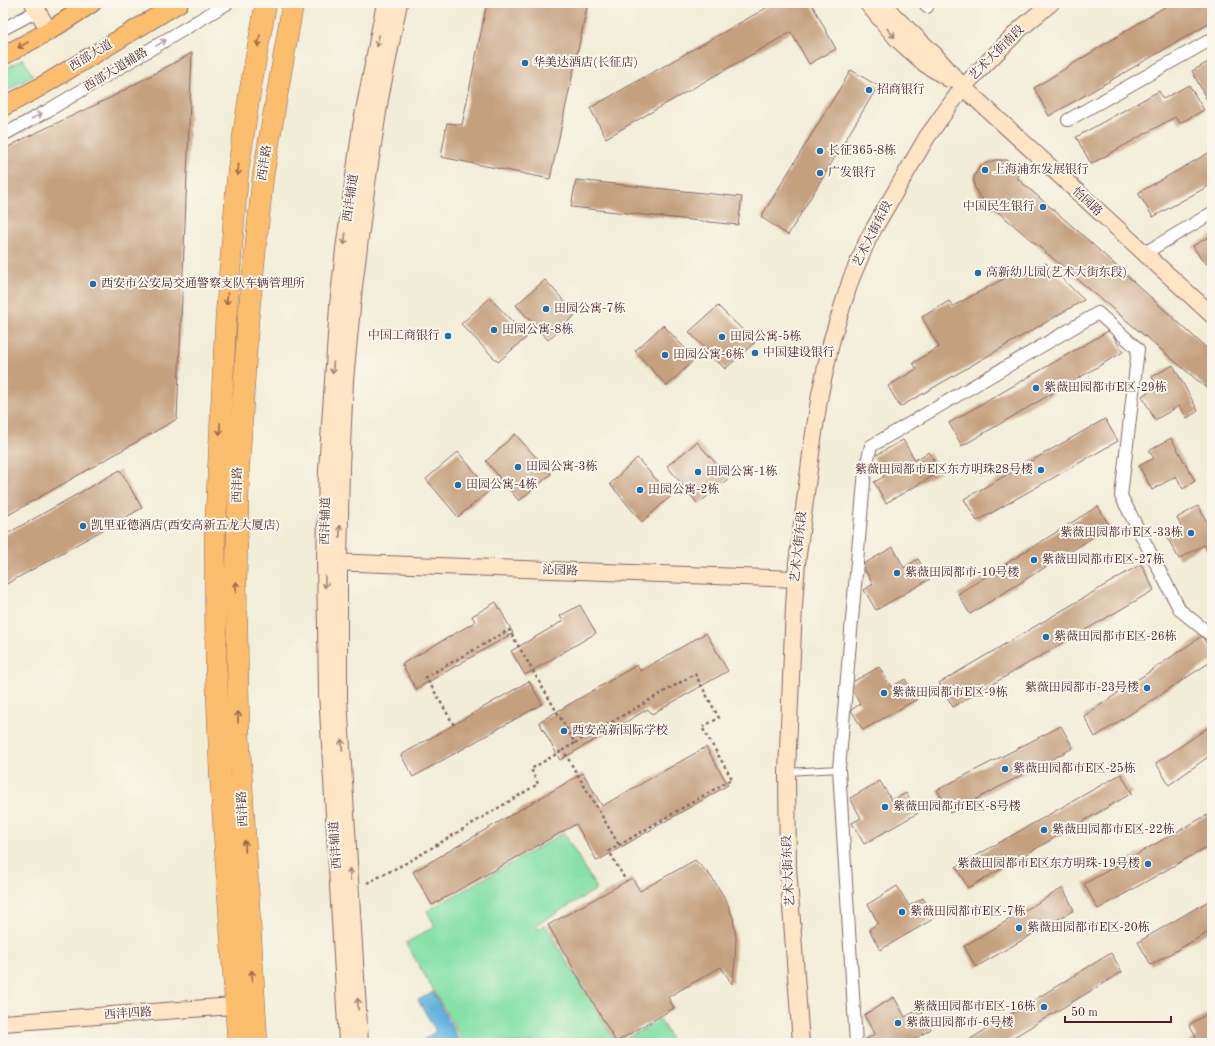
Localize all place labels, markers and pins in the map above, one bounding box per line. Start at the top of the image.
place label: 华美达酒店(长征店) [533,55,638,69]
marker: 华美达酒店(长征店) [520,58,530,68]
place label: 招商银行 [877,82,925,96]
marker: 招商银行 [864,85,874,95]
place label: 长征365-8栋 [828,143,896,157]
marker: 长征365-8栋 [815,146,825,156]
place label: 上海浦东发展银行 [993,162,1089,176]
place label: 广发银行 [828,165,876,179]
marker: 上海浦东发展银行 [980,165,990,175]
marker: 广发银行 [815,168,825,178]
place label: 中国民生银行 [963,199,1035,213]
marker: 中国民生银行 [1038,202,1048,212]
place label: 高新幼儿园(艺术大街东段) [986,265,1127,279]
marker: 高新幼儿园(艺术大街东段) [973,268,983,278]
place label: 西安市公安局交通警察支队车辆管理所 [101,276,305,290]
marker: 西安市公安局交通警察支队车辆管理所 [88,279,98,289]
place label: 田园公寓-7栋 [554,301,625,315]
marker: 田园公寓-7栋 [541,304,551,314]
place label: 田园公寓-8栋 [502,322,573,336]
marker: 田园公寓-8栋 [489,325,499,335]
place label: 中国工商银行 [368,328,440,342]
place label: 田园公寓-5栋 [730,329,801,343]
marker: 中国工商银行 [443,331,453,341]
marker: 田园公寓-5栋 [717,332,727,342]
place label: 中国建设银行 [763,345,835,359]
place label: 田园公寓-6栋 [673,347,744,361]
marker: 中国建设银行 [750,348,760,358]
marker: 田园公寓-6栋 [660,350,670,360]
place label: 紫薇田园都市E区-29栋 [1044,380,1167,394]
marker: 紫薇田园都市E区-29栋 [1031,383,1041,393]
place label: 田园公寓-3栋 [526,459,597,473]
marker: 田园公寓-3栋 [513,462,523,472]
place label: 紫薇田园都市E区东方明珠28号楼 [855,462,1033,476]
place label: 田园公寓-1栋 [706,464,777,478]
marker: 紫薇田园都市E区东方明珠28号楼 [1036,465,1046,475]
marker: 田园公寓-1栋 [693,467,703,477]
place label: 田园公寓-4栋 [466,477,537,491]
marker: 田园公寓-4栋 [453,480,463,490]
place label: 田园公寓-2栋 [648,482,719,496]
marker: 田园公寓-2栋 [635,485,645,495]
place label: 凯里亚德酒店(西安高新五龙大厦店) [91,518,280,532]
marker: 凯里亚德酒店(西安高新五龙大厦店) [78,521,88,531]
place label: 紫薇田园都市E区-33栋 [1060,525,1183,539]
marker: 紫薇田园都市E区-33栋 [1186,528,1196,538]
place label: 紫薇田园都市E区-27栋 [1042,552,1165,566]
marker: 紫薇田园都市E区-27栋 [1029,555,1039,565]
place label: 紫薇田园都市-10号楼 [905,565,1019,579]
marker: 紫薇田园都市-10号楼 [892,568,902,578]
place label: 紫薇田园都市E区-26栋 [1054,629,1177,643]
marker: 紫薇田园都市E区-26栋 [1041,632,1051,642]
place label: 紫薇田园都市-23号楼 [1025,680,1139,694]
marker: 紫薇田园都市-23号楼 [1142,683,1152,693]
place label: 紫薇田园都市E区-9栋 [892,685,1008,699]
marker: 紫薇田园都市E区-9栋 [879,688,889,698]
place label: 西安高新国际学校 [572,723,668,737]
marker: 西安高新国际学校 [559,726,569,736]
place label: 紫薇田园都市E区-25栋 [1013,761,1136,775]
marker: 紫薇田园都市E区-25栋 [1000,764,1010,774]
place label: 紫薇田园都市E区-8号楼 [893,799,1021,813]
marker: 紫薇田园都市E区-8号楼 [880,802,890,812]
place label: 紫薇田园都市E区-22栋 [1052,822,1175,836]
marker: 紫薇田园都市E区-22栋 [1039,825,1049,835]
place label: 紫薇田园都市E区东方明珠-19号楼 [957,856,1140,870]
marker: 紫薇田园都市E区东方明珠-19号楼 [1143,859,1153,869]
place label: 紫薇田园都市E区-7栋 [910,904,1026,918]
marker: 紫薇田园都市E区-7栋 [897,907,907,917]
place label: 紫薇田园都市E区-20栋 [1027,920,1150,934]
marker: 紫薇田园都市E区-20栋 [1014,923,1024,933]
place label: 紫薇田园都市E区-16栋 [913,999,1036,1013]
marker: 紫薇田园都市E区-16栋 [1039,1002,1049,1012]
place label: 紫薇田园都市-6号楼 [906,1015,1013,1029]
marker: 紫薇田园都市-6号楼 [893,1018,903,1028]

